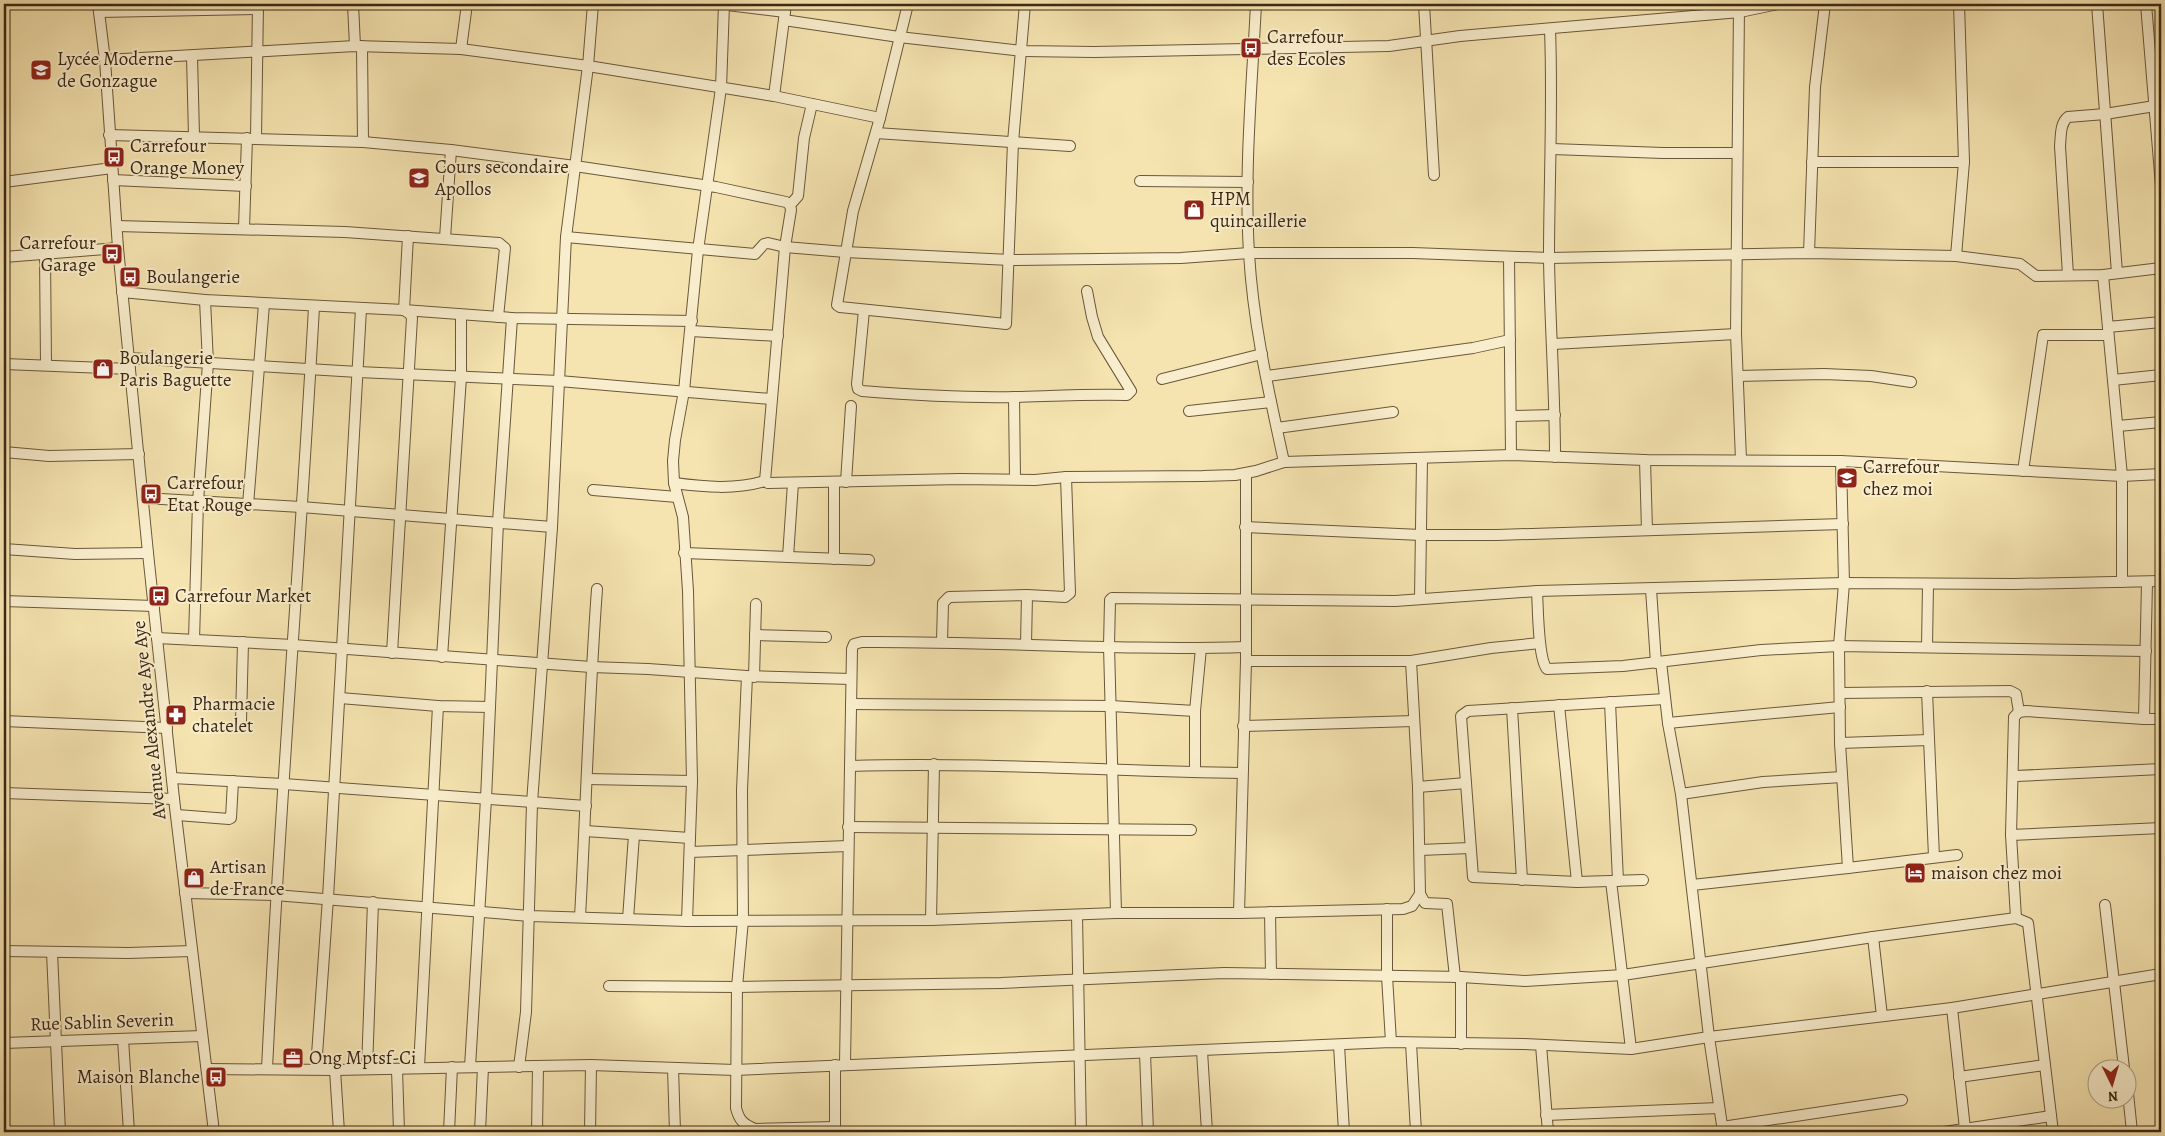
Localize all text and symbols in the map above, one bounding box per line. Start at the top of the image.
place label: Carrefour des Ecoles [1267,24,1346,72]
bus stop icon: Carrefour des Ecoles [1239,36,1263,60]
place label: Lycée Moderne de Gonzague [57,46,173,94]
school or university icon: Lycée Moderne de Gonzague [29,58,53,82]
place label: Carrefour Orange Money [130,133,244,181]
bus stop icon: Carrefour Orange Money [102,145,126,169]
place label: Cours secondaire Apollos [434,154,569,202]
school or university icon: Cours secondaire Apollos [407,166,431,190]
place label: HPM quincaillerie [1210,186,1307,234]
shop icon: HPM quincaillerie [1182,198,1206,222]
place label: Carrefour Garage [19,230,96,278]
bus stop icon: Carrefour Garage [100,242,124,266]
place label: Boulangerie [146,264,240,290]
bus stop icon: Boulangerie [118,265,142,289]
place label: Boulangerie Paris Baguette [119,345,232,393]
shop icon: Boulangerie Paris Baguette [91,357,115,381]
place label: Carrefour chez moi [1863,454,1940,502]
school or university icon: Carrefour chez moi [1835,466,1859,490]
place label: Carrefour Etat Rouge [167,470,252,518]
bus stop icon: Carrefour Etat Rouge [139,482,163,506]
place label: Carrefour Market [175,583,311,609]
bus stop icon: Carrefour Market [147,584,171,608]
street label: Avenue Alexandre Aye Aye [126,619,172,822]
place label: Pharmacie chatelet [192,691,275,739]
pharmacy icon: Pharmacie chatelet [164,703,188,727]
place label: Artisan de France [209,854,284,902]
place label: maison chez moi [1931,860,2062,886]
hotel icon: maison chez moi [1903,861,1927,885]
shop icon: Artisan de France [182,866,206,890]
street label: Rue Sablin Severin [30,1006,174,1038]
place label: Ong Mptsf-Ci [309,1045,416,1071]
office icon: Ong Mptsf-Ci [281,1046,305,1070]
north arrow [2088,1058,2138,1108]
place label: Maison Blanche [77,1064,200,1090]
bus stop icon: Maison Blanche [204,1065,228,1089]
text: N [2107,1087,2119,1106]

